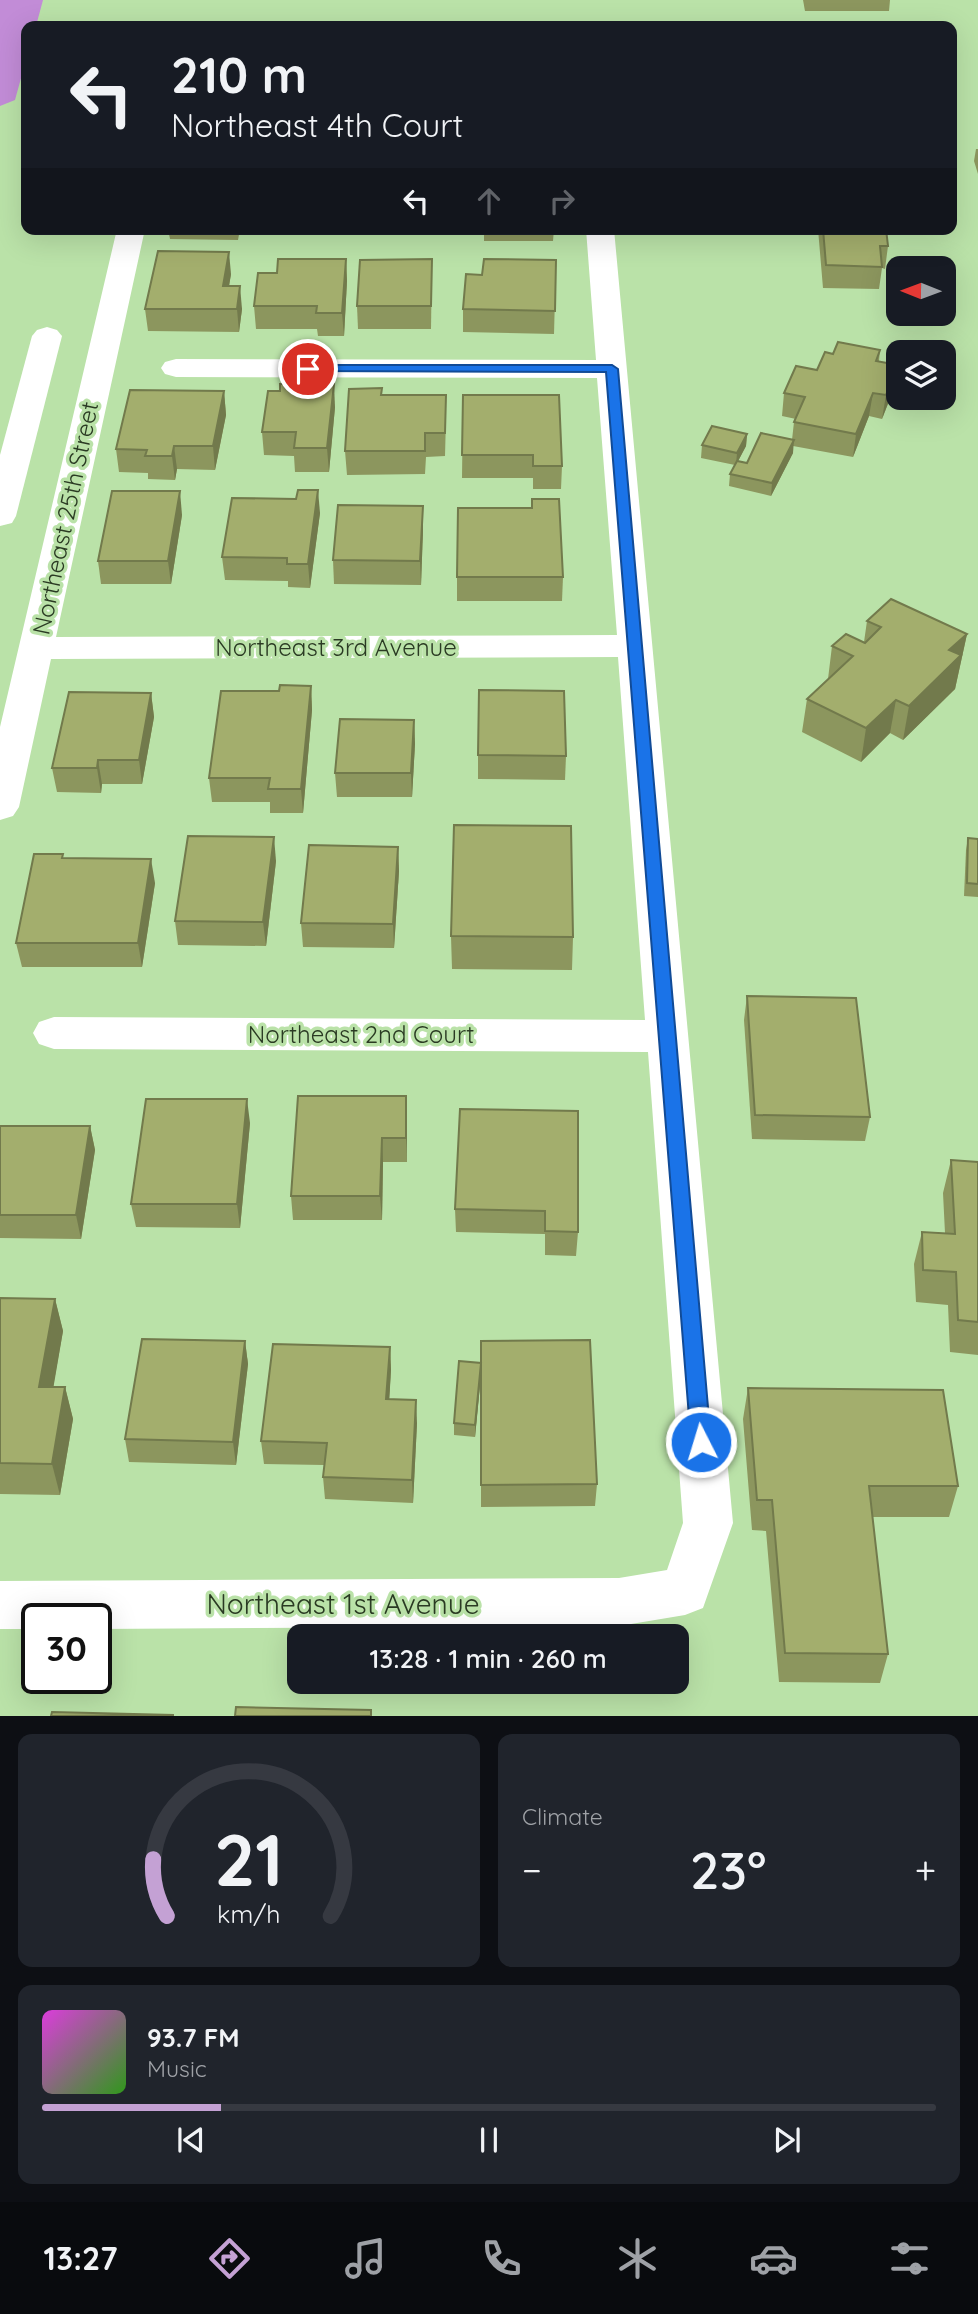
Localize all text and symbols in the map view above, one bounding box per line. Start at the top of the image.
text: 210 m [171,44,307,105]
icon: left [56,49,147,140]
text: Northeast 4th Court [171,105,463,145]
icon: left [397,182,435,220]
icon: ahead [470,182,508,220]
icon: right [543,182,581,220]
north arrow [886,256,956,326]
map controls [886,256,956,410]
pin [278,339,338,399]
button: layers [886,340,956,410]
icon: arrive [289,350,327,388]
street label: Northeast 25th Street [26,399,104,637]
street label: Northeast 3rd Avenue [215,632,457,662]
street label: Northeast 2nd Court [248,1019,474,1049]
position arrow [664,1405,738,1479]
street label: Northeast 1st Avenue [206,1586,480,1621]
speed limit sign: 30 [21,1603,112,1694]
text: 13:28 · 1 min · 260 m [369,1642,607,1675]
text: Climate [522,1802,603,1831]
text: 21 [214,1814,284,1905]
text: 23° [690,1837,766,1902]
text: − [522,1846,542,1894]
text: + [915,1846,936,1894]
text: km/h [217,1898,281,1929]
text: 93.7 FM [147,2021,240,2054]
text: Music [147,2054,207,2083]
icon: previous [172,2121,210,2159]
icon: pause [470,2121,508,2159]
icon: next [768,2121,806,2159]
icon: directions [205,2234,254,2283]
icon: music [341,2234,390,2283]
icon: phone [477,2234,526,2283]
icon: climate [613,2234,662,2283]
icon: car [749,2234,798,2283]
icon: filters [885,2234,934,2283]
text: 13:27 [44,2238,118,2278]

